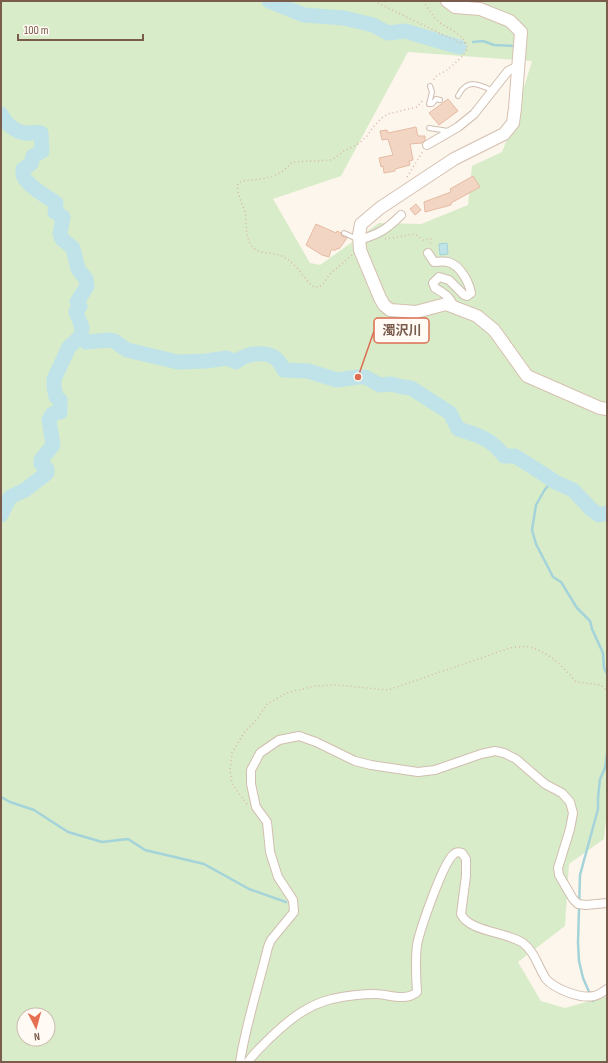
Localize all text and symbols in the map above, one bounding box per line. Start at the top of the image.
scale bar [18,16,143,42]
text: 100 m [24,23,49,38]
callout: 濁沢川 [374,318,429,343]
text: 濁沢川 [382,323,422,339]
north arrow [16,1007,56,1047]
text: N [33,1030,41,1043]

